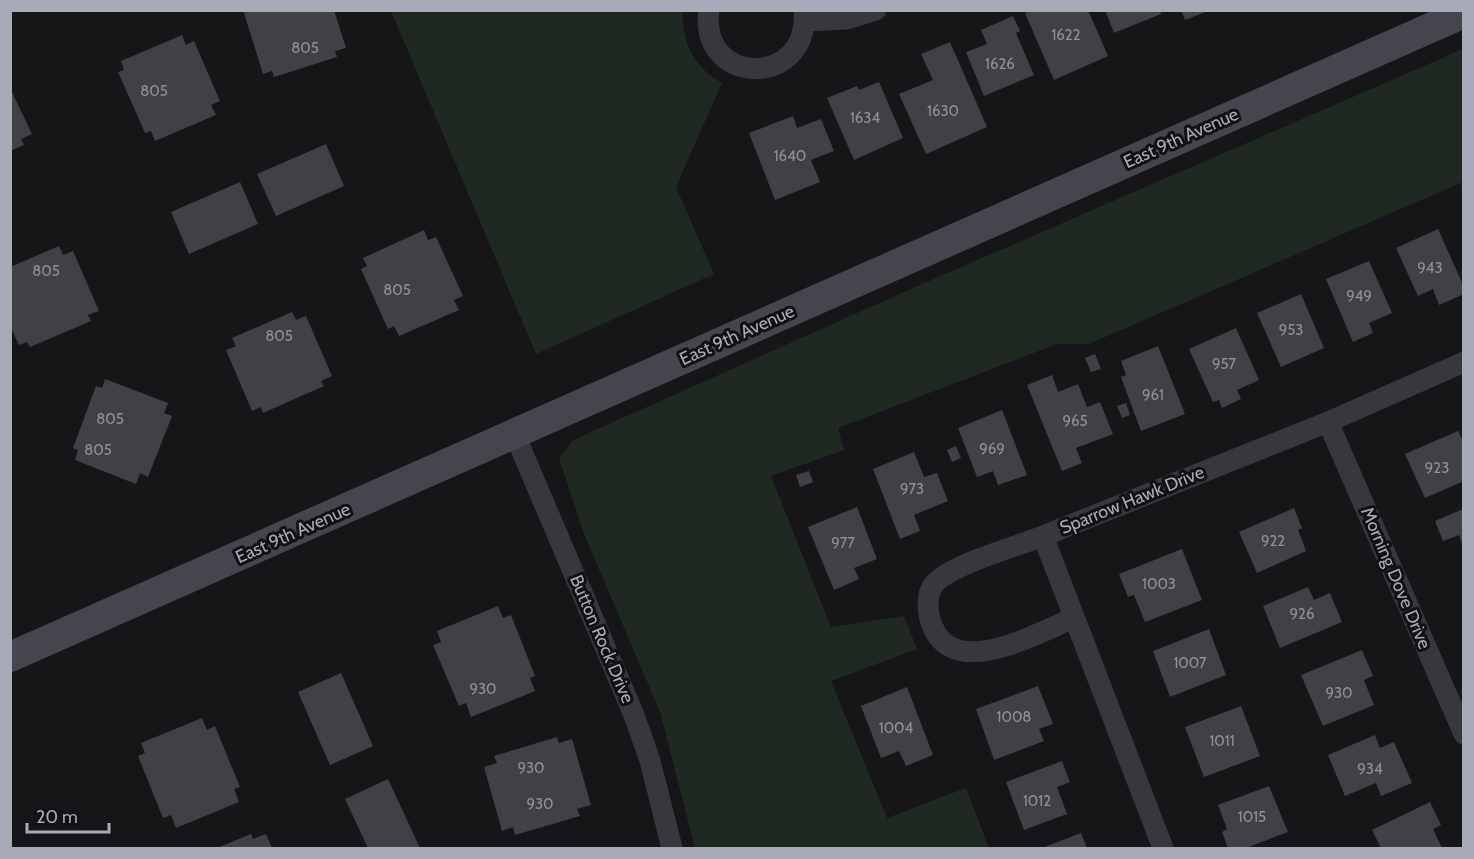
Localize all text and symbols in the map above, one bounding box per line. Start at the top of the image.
house number: 1622 [1051,26,1081,44]
house number: 805 [291,39,319,57]
house number: 1626 [985,55,1015,73]
house number: 805 [140,82,168,100]
house number: 1630 [927,102,959,120]
street label: East 9th Avenue [1120,103,1242,173]
house number: 1634 [850,109,880,127]
house number: 1640 [774,147,806,165]
house number: 943 [1417,259,1443,277]
house number: 805 [32,262,60,280]
house number: 805 [383,281,411,299]
house number: 949 [1346,287,1372,305]
street label: East 9th Avenue [676,300,798,370]
house number: 953 [1279,321,1303,339]
house number: 805 [265,327,293,345]
house number: 957 [1212,355,1237,373]
house number: 961 [1142,386,1164,404]
house number: 805 [96,410,124,428]
house number: 965 [1062,412,1088,430]
house number: 969 [979,440,1005,458]
house number: 805 [84,441,112,459]
house number: 923 [1425,459,1449,477]
street label: Sparrow Hawk Drive [1057,461,1207,539]
house number: 973 [900,480,924,498]
street label: East 9th Avenue [232,498,354,568]
street label: Morning Dove Drive [1356,504,1436,652]
house number: 922 [1261,532,1285,550]
house number: 977 [831,534,855,552]
street label: Button Rock Drive [565,572,639,706]
house number: 1003 [1142,575,1176,593]
house number: 926 [1290,605,1314,623]
house number: 1007 [1173,654,1207,672]
house number: 930 [469,680,497,698]
house number: 930 [1325,684,1353,702]
house number: 1008 [997,708,1031,726]
house number: 1004 [879,719,914,737]
house number: 1011 [1209,732,1235,750]
house number: 930 [517,759,545,777]
house number: 934 [1357,760,1383,778]
house number: 1012 [1023,792,1051,810]
house number: 930 [526,795,554,813]
scale bar [27,796,110,834]
text: 20 m [36,806,78,828]
house number: 1015 [1238,808,1266,826]

